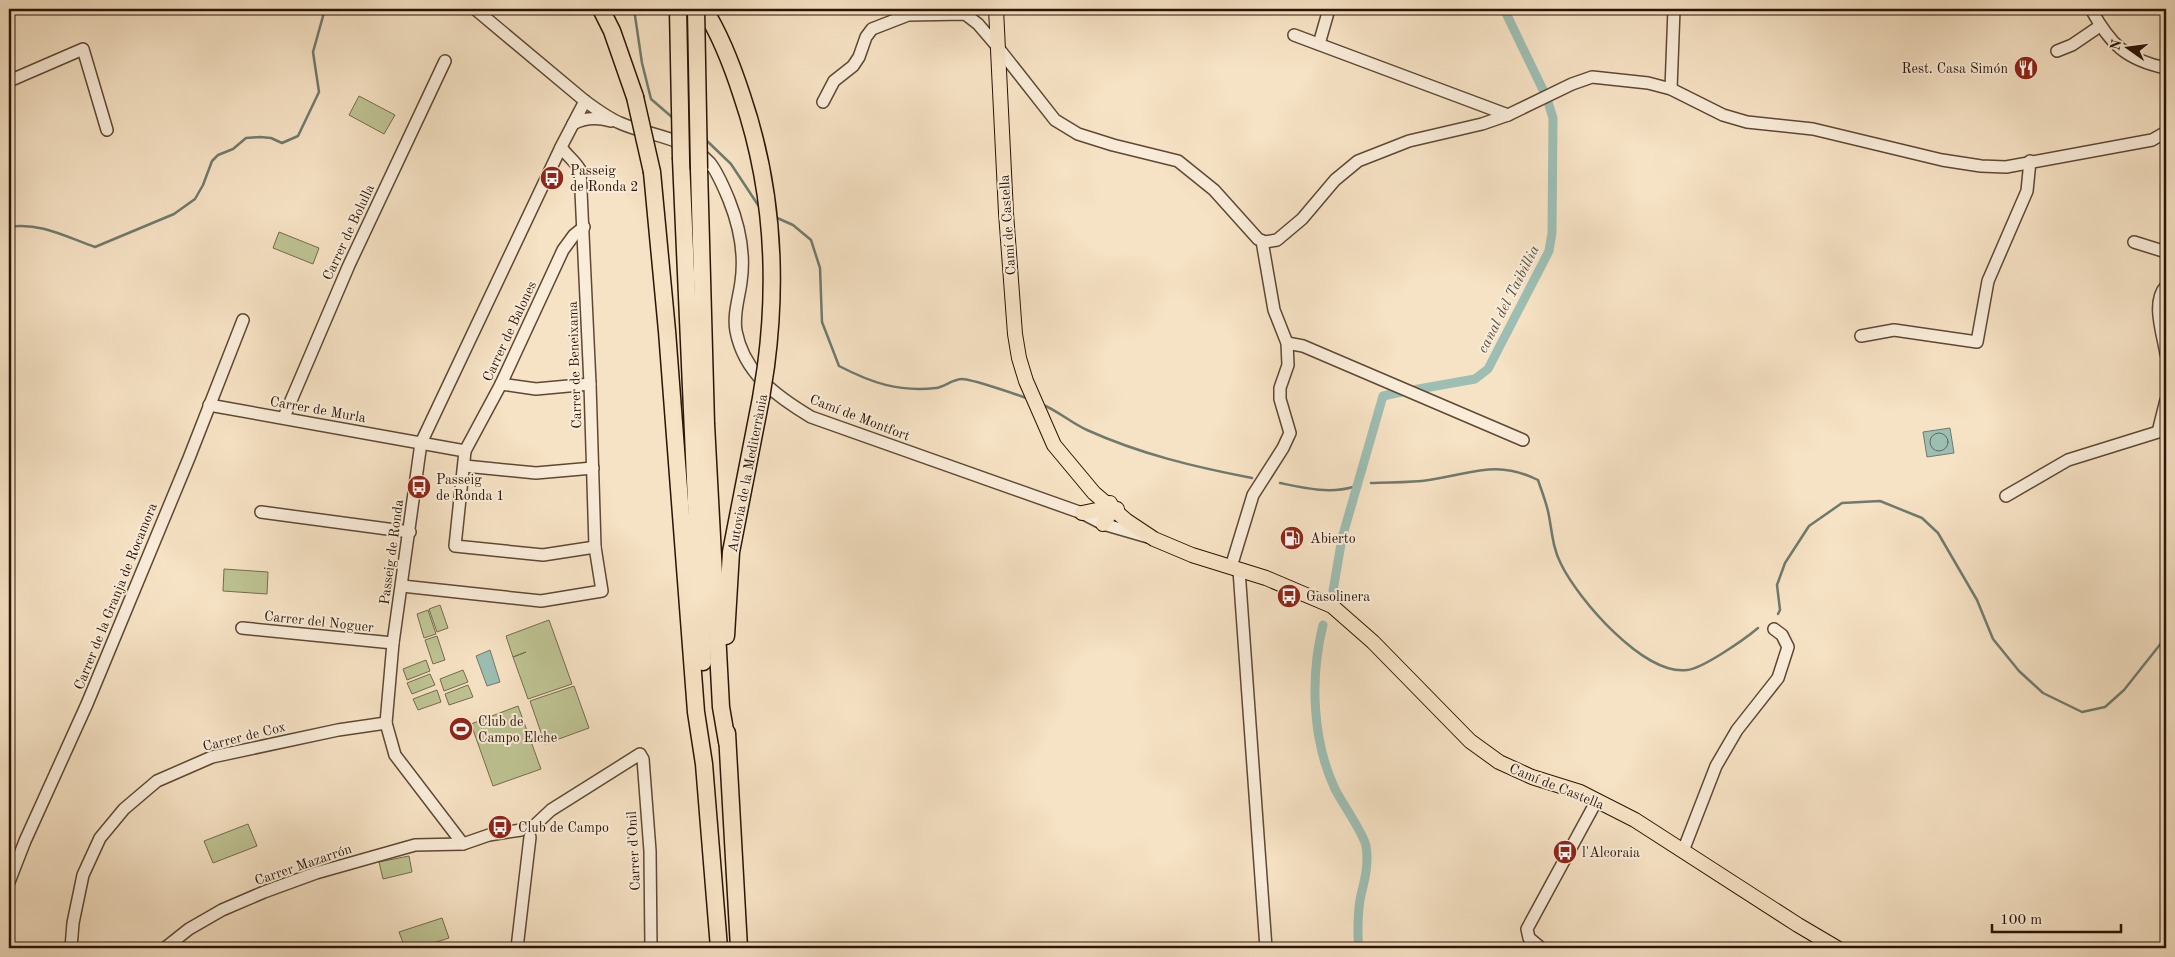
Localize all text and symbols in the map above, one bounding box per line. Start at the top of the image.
north arrow [2102,22,2152,72]
text: N [2108,38,2125,52]
restaurant icon: Rest. Casa Simón [2013,55,2039,81]
place label: Rest. Casa Simón [1901,62,2008,76]
place label: Passeig de Ronda 2 [570,164,638,194]
bus stop icon: Passeig de Ronda 2 [539,165,565,191]
street label: Camí de Castella [997,174,1019,276]
street label: Carrer de Bolulla [321,182,377,282]
water label: canal del Taibillia [1476,243,1543,356]
street label: Carrer de Balones [481,279,539,384]
street label: Carrer de Beneixama [566,301,584,429]
street label: Camí de Montfort [808,392,912,444]
street label: Autovia de la Mediterrània [726,393,770,554]
street label: Carrer de Murla [269,395,367,425]
place label: Passeig de Ronda 1 [436,473,504,503]
bus stop icon: Passeig de Ronda 1 [406,474,432,500]
street label: Passeig de Ronda [378,499,406,606]
street label: Carrer de la Granja de Rocamora [72,501,160,692]
fuel station icon: Abierto [1279,525,1305,551]
place label: Abierto [1310,532,1356,546]
bus stop icon: Gasolinera [1276,583,1302,609]
place label: Gasolinera [1306,590,1370,604]
street label: Carrer del Noguer [263,609,375,635]
place label: Club de Campo Elche [478,715,557,745]
sports icon: Club de Campo Elche [448,716,474,742]
street label: Carrer de Cox [201,720,287,754]
street label: Camí de Castella [1507,762,1606,812]
street label: Carrer d'Onil [625,811,643,891]
bus stop icon: Club de Campo [487,814,513,840]
place label: Club de Campo [518,821,609,835]
bus stop icon: l'Alcoraia [1552,839,1578,865]
street label: Carrer Mazarrón [253,842,354,888]
place label: l'Alcoraia [1582,846,1640,860]
scale bar [1992,902,2121,934]
text: 100 m [2000,913,2042,928]

